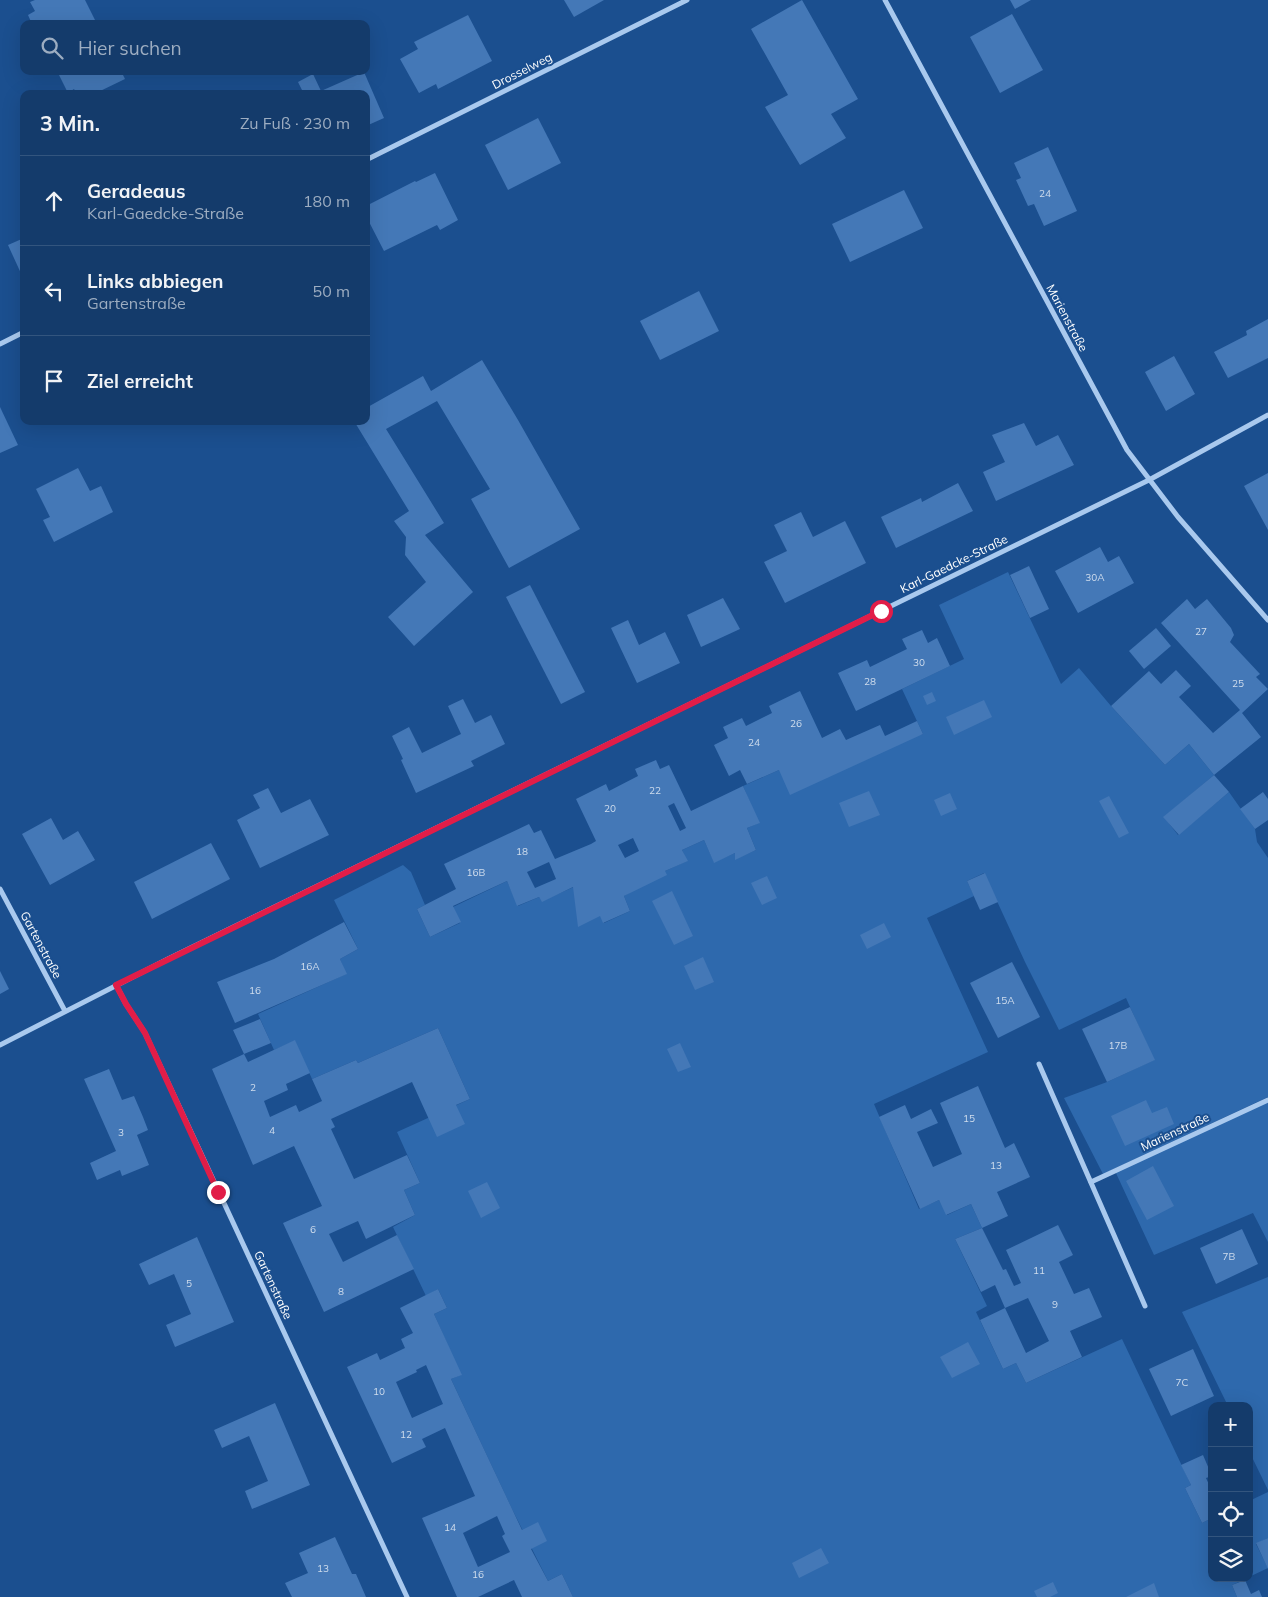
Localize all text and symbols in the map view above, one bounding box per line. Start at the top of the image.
search box [20,20,370,75]
icon: search [38,34,66,62]
text: Hier suchen [78,36,182,60]
street label: Drosselweg [489,49,554,92]
text: 3 Min. [40,110,100,136]
text: Zu Fuß · 230 m [240,113,350,133]
text: Geradeaus [87,179,185,203]
icon: ahead [40,187,68,215]
house number: 24 [1039,187,1051,200]
text: 180 m [303,191,350,211]
text: Karl-Gaedcke-Straße [87,203,244,223]
text: Links abbiegen [87,269,224,293]
icon: left [40,277,68,305]
text: 50 m [313,281,350,301]
street label: Marienstraße [1043,282,1091,354]
text: Gartenstraße [87,293,186,313]
icon: arrive [40,367,68,395]
text: Ziel erreicht [87,369,193,393]
street label: Karl-Gaedcke-Straße [898,531,1010,596]
house number: 30A [1085,571,1105,584]
route start [870,600,893,623]
house number: 27 [1195,625,1207,638]
house number: 30 [913,656,925,669]
house number: 28 [864,675,876,688]
house number: 25 [1232,677,1244,690]
house number: 26 [790,717,802,730]
house number: 24 [748,736,760,749]
house number: 22 [649,784,661,797]
house number: 20 [604,802,616,815]
house number: 18 [516,845,528,858]
house number: 16B [467,866,486,879]
street label: Gartenstraße [17,909,65,981]
house number: 16A [300,960,320,973]
house number: 16 [249,984,261,997]
house number: 15A [995,994,1015,1007]
house number: 17B [1109,1039,1128,1052]
house number: 2 [250,1081,256,1094]
street label: Marienstraße [1138,1109,1211,1154]
house number: 15 [963,1112,975,1125]
house number: 4 [269,1124,275,1137]
house number: 3 [118,1126,124,1139]
house number: 13 [990,1159,1002,1172]
route end [207,1181,230,1204]
house number: 6 [310,1223,316,1236]
street label: Gartenstraße [251,1248,296,1322]
house number: 7B [1223,1250,1236,1263]
house number: 11 [1033,1264,1045,1277]
house number: 5 [186,1277,192,1290]
house number: 8 [338,1285,344,1298]
house number: 9 [1052,1298,1058,1311]
house number: 7C [1176,1376,1189,1389]
house number: 10 [373,1385,385,1398]
map controls [1208,1402,1253,1582]
button: + [1208,1402,1253,1447]
house number: 12 [400,1428,412,1441]
button: − [1208,1447,1253,1492]
button: locate [1208,1492,1253,1537]
house number: 14 [444,1521,456,1534]
button: layers [1208,1537,1253,1582]
house number: 13 [317,1562,329,1575]
house number: 16 [472,1568,484,1581]

